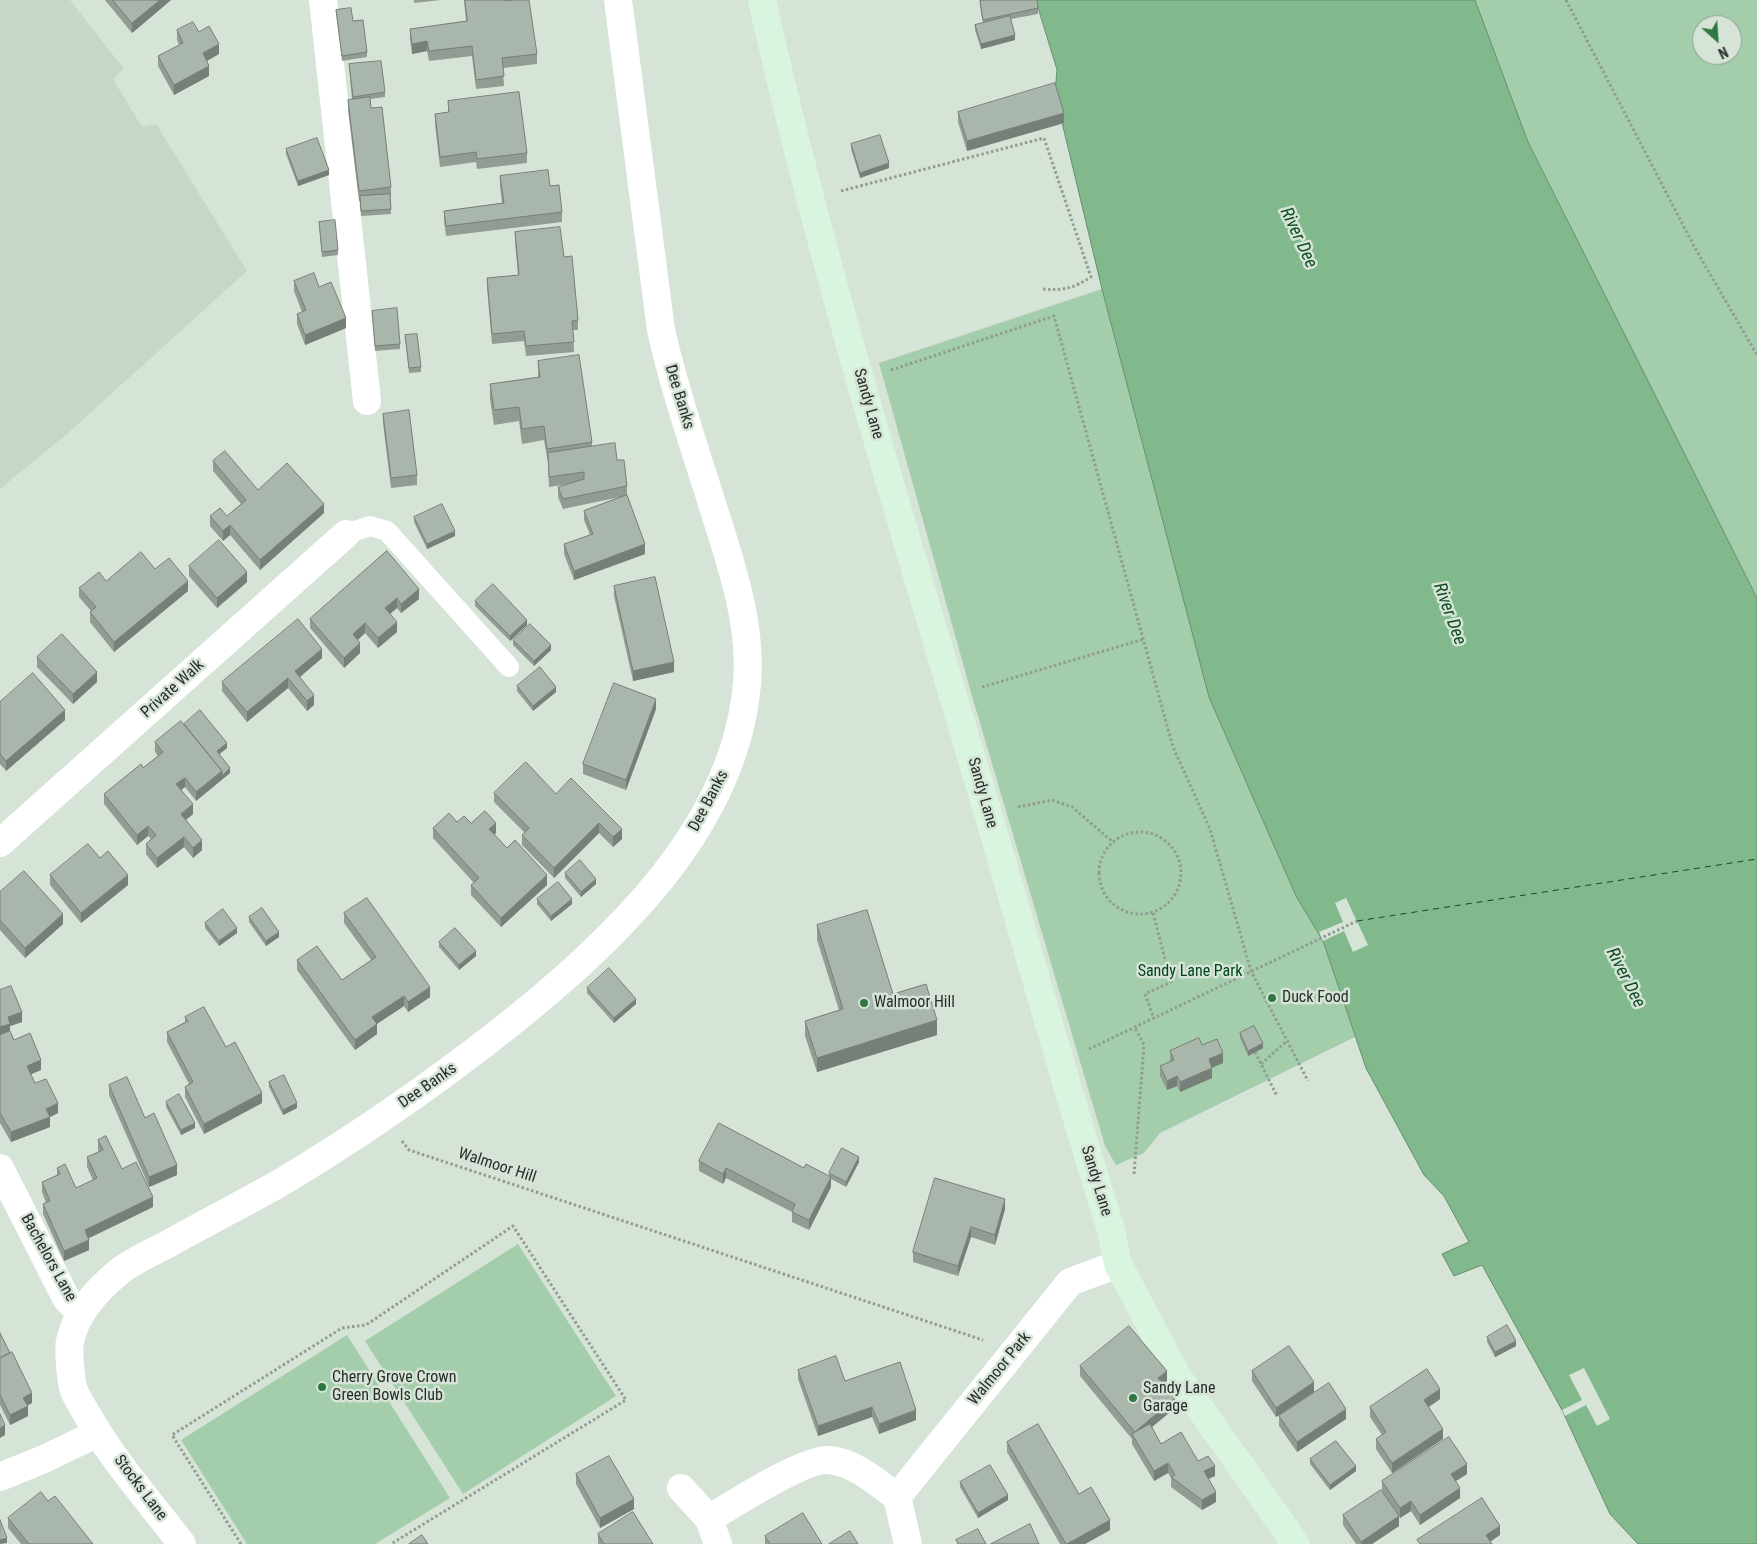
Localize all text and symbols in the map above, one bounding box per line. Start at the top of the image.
north arrow [1692,15,1742,65]
text: N [1716,44,1731,62]
water label: River Dee [1275,204,1321,272]
street label: Dee Banks [660,362,698,432]
street label: Sandy Lane [849,367,887,441]
water label: River Dee [1428,580,1470,648]
street label: Private Walk [138,656,208,722]
street label: Sandy Lane [963,756,1001,830]
street label: Dee Banks [685,767,733,835]
water label: River Dee [1601,944,1649,1012]
park label: Sandy Lane Park [1138,962,1242,982]
place label: Duck Food [1282,988,1349,1008]
marker: Duck Food [1266,992,1278,1004]
place label: Walmoor Hill [874,993,955,1013]
marker: Walmoor Hill [858,997,870,1009]
street label: Dee Banks [395,1059,461,1113]
street label: Walmoor Hill [456,1144,538,1188]
street label: Sandy Lane [1076,1144,1116,1218]
street label: Bachelors Lane [16,1211,80,1305]
street label: Walmoor Park [965,1329,1035,1409]
place label: Cherry Grove Crown Green Bowls Club [332,1368,456,1406]
place label: Sandy Lane Garage [1143,1379,1216,1417]
marker: Cherry Grove Crown Green Bowls Club [316,1381,328,1393]
marker: Sandy Lane Garage [1127,1392,1139,1404]
street label: Stocks Lane [109,1451,171,1525]

